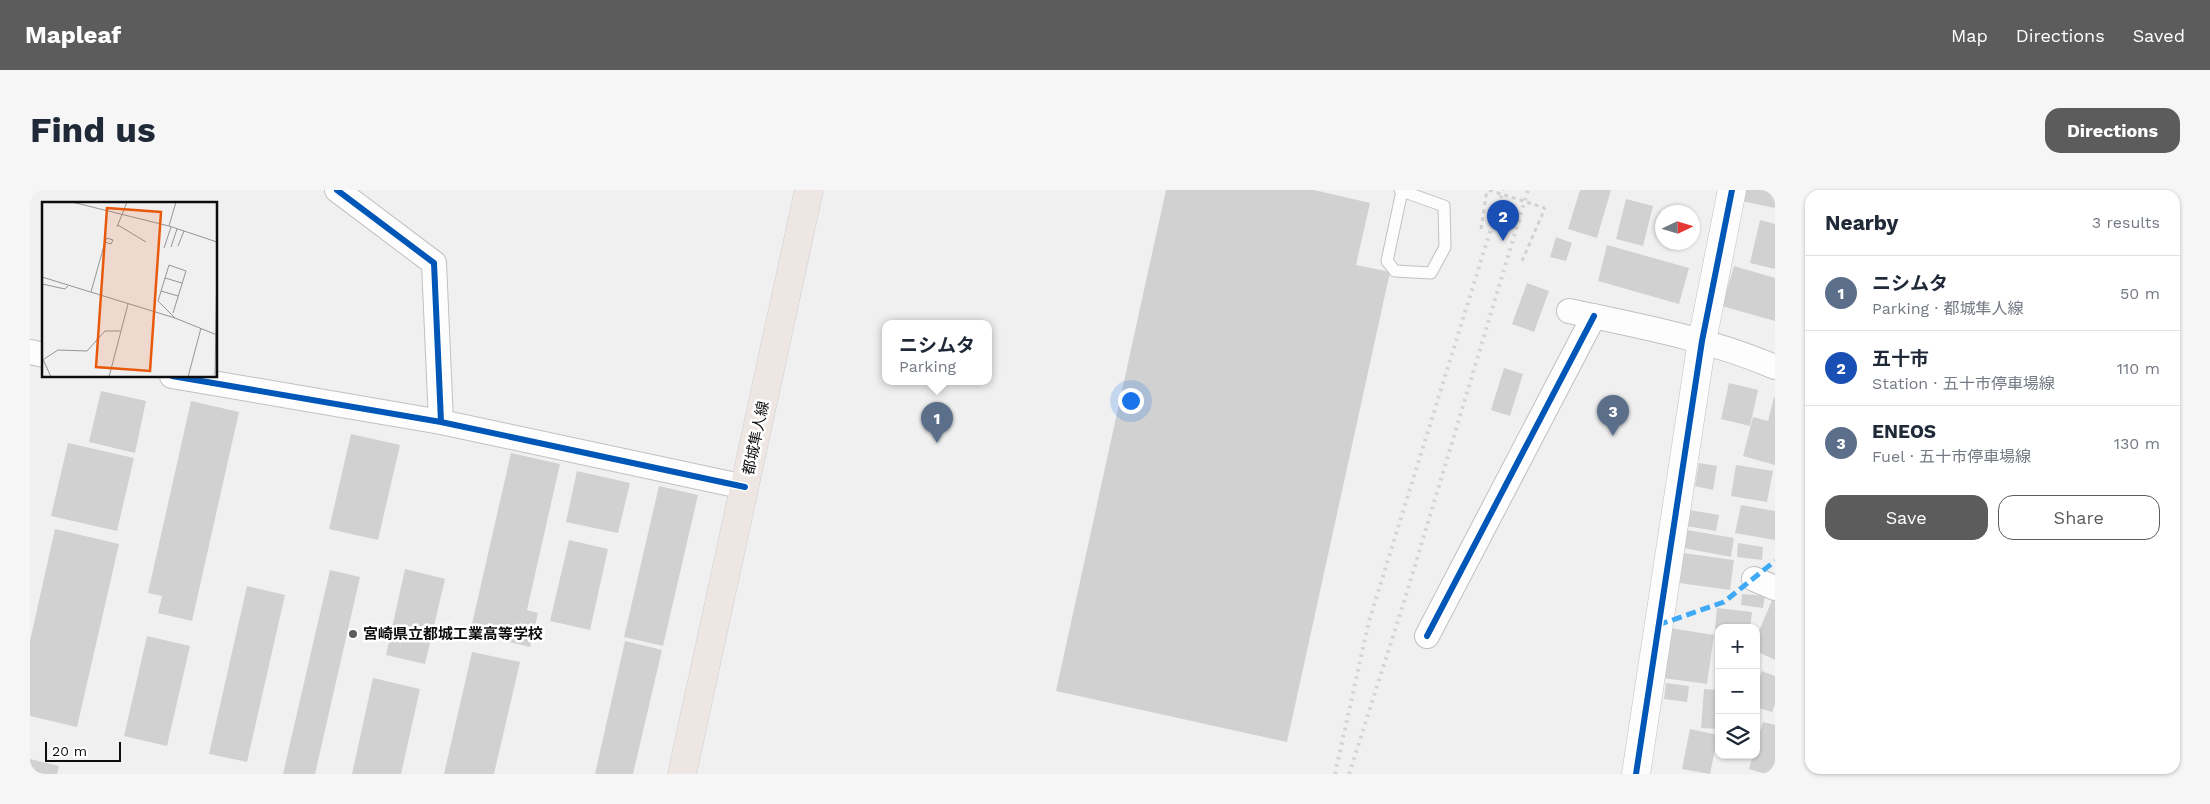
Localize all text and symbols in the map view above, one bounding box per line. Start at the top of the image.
text: Mapleaf [25,21,121,49]
text: Map [1951,25,1988,46]
text: Directions [2016,25,2105,46]
text: Saved [2133,25,2185,46]
button: Directions [2045,108,2180,153]
text: Find us [30,109,156,151]
pin: 2 [1487,200,1519,241]
inset map [42,202,218,378]
north arrow [1655,205,1700,250]
text: Nearby [1825,210,1898,235]
text: 3 results [2092,213,2160,232]
text: ニシムタ [1872,272,1948,295]
text: 1 [1838,284,1844,303]
text: 50 m [2120,284,2160,303]
text: Parking · 都城隼人線 [1872,299,2024,318]
popup [882,320,992,385]
text: ニシムタ [899,334,975,357]
text: 五十市 [1872,347,1929,370]
text: Parking [899,357,956,376]
text: 2 [1836,359,1846,378]
text: 110 m [2117,359,2160,378]
text: Station · 五十市停車場線 [1872,374,2055,393]
your location [1118,388,1144,414]
pin: 3 [1597,395,1629,436]
street label: 都城隼人線 [739,399,773,477]
pin: 1 [921,402,953,443]
text: ENEOS [1872,420,1936,443]
text: 3 [1836,434,1846,453]
text: 130 m [2114,434,2160,453]
text: Fuel · 五十市停車場線 [1872,447,2031,466]
button: Save [1825,495,1988,540]
button: Share [1998,495,2160,540]
map controls [1715,624,1760,759]
button: + [1715,624,1760,669]
place label: 宮崎県立都城工業高等学校 [363,625,543,643]
marker: 宮崎県立都城工業高等学校 [347,628,359,640]
button: − [1715,669,1760,714]
button: layers [1715,714,1760,759]
scale bar [45,739,121,762]
text: 20 m [52,743,87,759]

